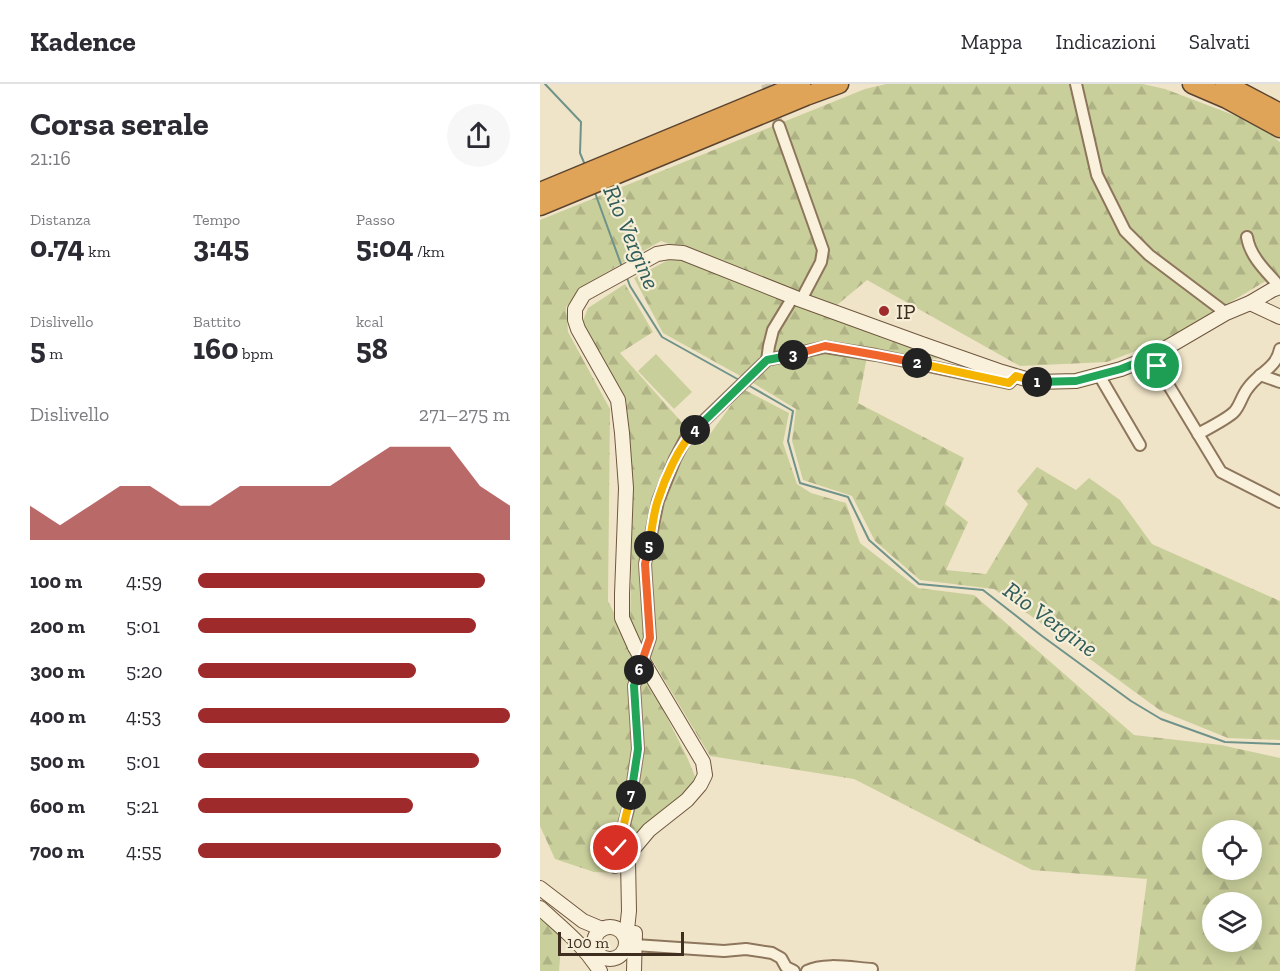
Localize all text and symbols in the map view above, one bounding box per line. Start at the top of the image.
text: Kadence [30,25,136,58]
text: Mappa [961,29,1022,54]
text: Indicazioni [1055,29,1156,54]
text: Salvati [1189,29,1250,54]
text: Corsa serale [30,104,209,143]
button: share [447,104,510,167]
text: 21:16 [30,146,71,170]
water label: Rio Vergine [597,181,667,293]
text: Distanza [30,210,91,229]
text: Tempo [193,210,240,229]
text: Passo [356,210,395,229]
text: 0.74 [30,229,85,265]
text: 3:45 [193,229,249,265]
text: 5:04 [356,229,413,265]
text: km [85,242,111,261]
text: /km [413,242,445,261]
place label: IP [896,298,916,325]
marker: IP [877,304,891,318]
text: Dislivello [30,312,93,331]
text: Battito [193,312,241,331]
text: kcal [356,312,383,331]
text: 5 [30,331,46,367]
text: 160 [193,331,238,367]
text: 58 [356,331,388,367]
pin: 3 [778,340,808,370]
pin [1131,340,1182,391]
text: m [46,344,63,363]
text: bpm [238,344,273,363]
text: 3 [789,345,797,364]
pin: 2 [902,348,932,378]
icon: arrive [1140,349,1173,382]
text: 2 [913,353,921,372]
pin: 1 [1022,367,1052,397]
text: 1 [1034,372,1040,391]
text: Dislivello [30,402,109,426]
text: 271–275 m [419,402,510,426]
pin: 4 [680,415,710,445]
text: 4 [690,420,700,439]
pin: 5 [634,531,664,561]
text: 5 [645,536,653,555]
text: 100 m [30,569,82,593]
text: 4:59 [126,569,162,593]
water label: Rio Vergine [998,575,1104,663]
text: 200 m [30,614,85,638]
text: 5:01 [126,614,160,638]
pin: 6 [624,655,654,685]
text: 300 m [30,659,85,683]
text: 5:20 [126,659,163,683]
text: 6 [635,660,643,679]
text: 400 m [30,704,86,728]
text: 4:53 [126,704,161,728]
text: 500 m [30,749,85,773]
text: 5:01 [126,749,160,773]
pin: 7 [616,780,646,810]
text: 7 [627,785,635,804]
text: 600 m [30,794,85,818]
text: 5:21 [126,794,159,818]
map controls [1202,820,1262,952]
button: locate [1202,820,1262,880]
pin [590,822,641,873]
icon: check [599,831,632,864]
text: 700 m [30,839,84,863]
text: 4:55 [126,839,162,863]
button: layers [1202,892,1262,952]
scale bar [558,929,684,956]
text: 100 m [567,933,609,952]

